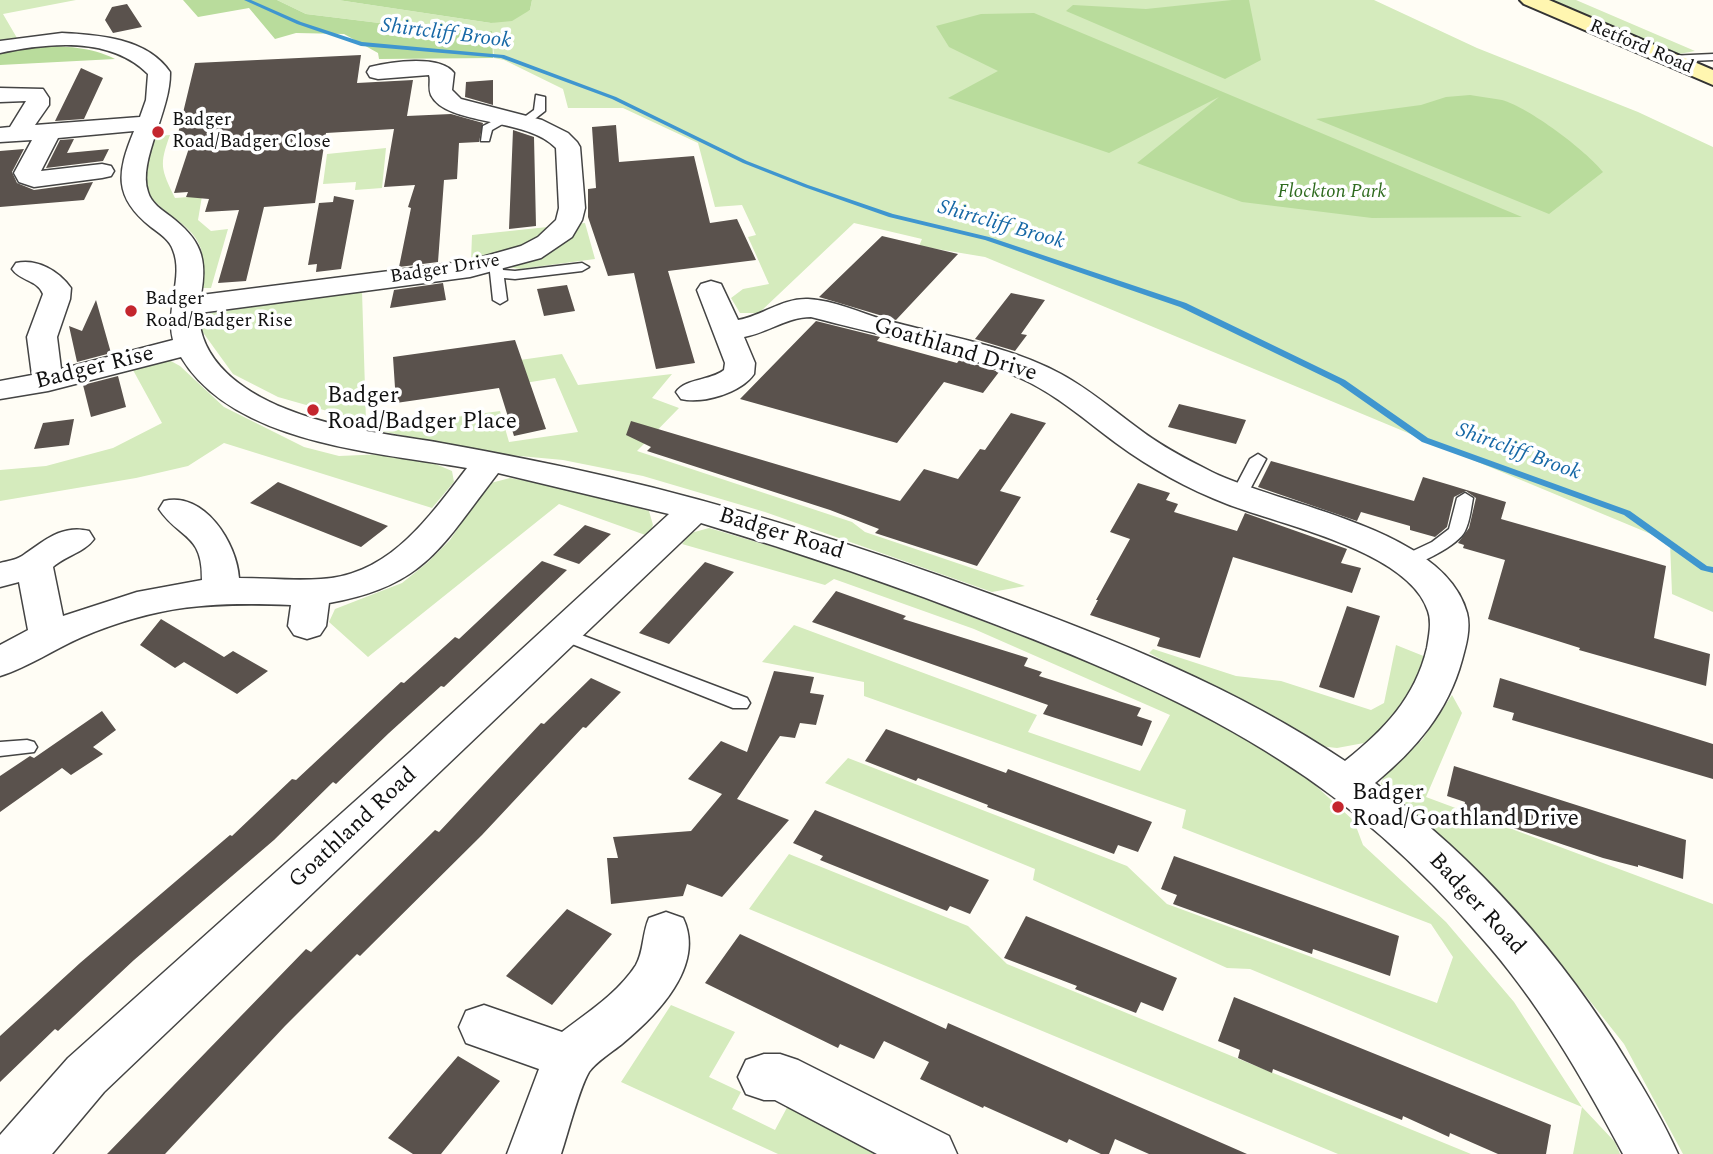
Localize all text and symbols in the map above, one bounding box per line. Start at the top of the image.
water label: Shirtcliff Brook [380,15,512,55]
street label: Retford Road [1585,16,1697,80]
place label: Badger Road/Badger Close [172,110,331,154]
marker: Badger Road/Badger Close [150,124,166,140]
park label: Flockton Park [1278,182,1386,204]
water label: Shirtcliff Brook [935,196,1067,256]
street label: Badger Drive [389,250,501,290]
place label: Badger Road/Badger Rise [145,289,293,333]
marker: Badger Road/Badger Rise [123,303,139,319]
street label: Goathland Drive [870,313,1040,389]
street label: Badger Rise [33,341,157,397]
place label: Badger Road/Badger Place [327,383,517,437]
marker: Badger Road/Badger Place [305,402,321,418]
water label: Shirtcliff Brook [1452,419,1584,487]
street label: Badger Road [715,503,847,567]
street label: Goathland Road [284,763,424,895]
place label: Badger Road/Goathland Drive [1352,780,1579,834]
marker: Badger Road/Goathland Drive [1330,799,1346,815]
street label: Badger Road [1422,848,1530,962]

